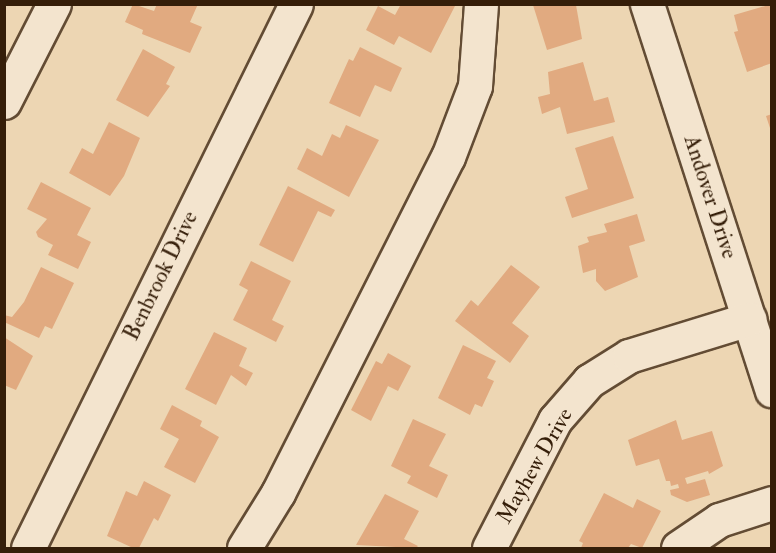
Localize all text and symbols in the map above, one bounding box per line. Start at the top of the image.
street label: Andover Drive [678,132,742,262]
street label: Benbrook Drive [118,207,204,345]
street label: Mayhew Drive [491,404,579,528]

